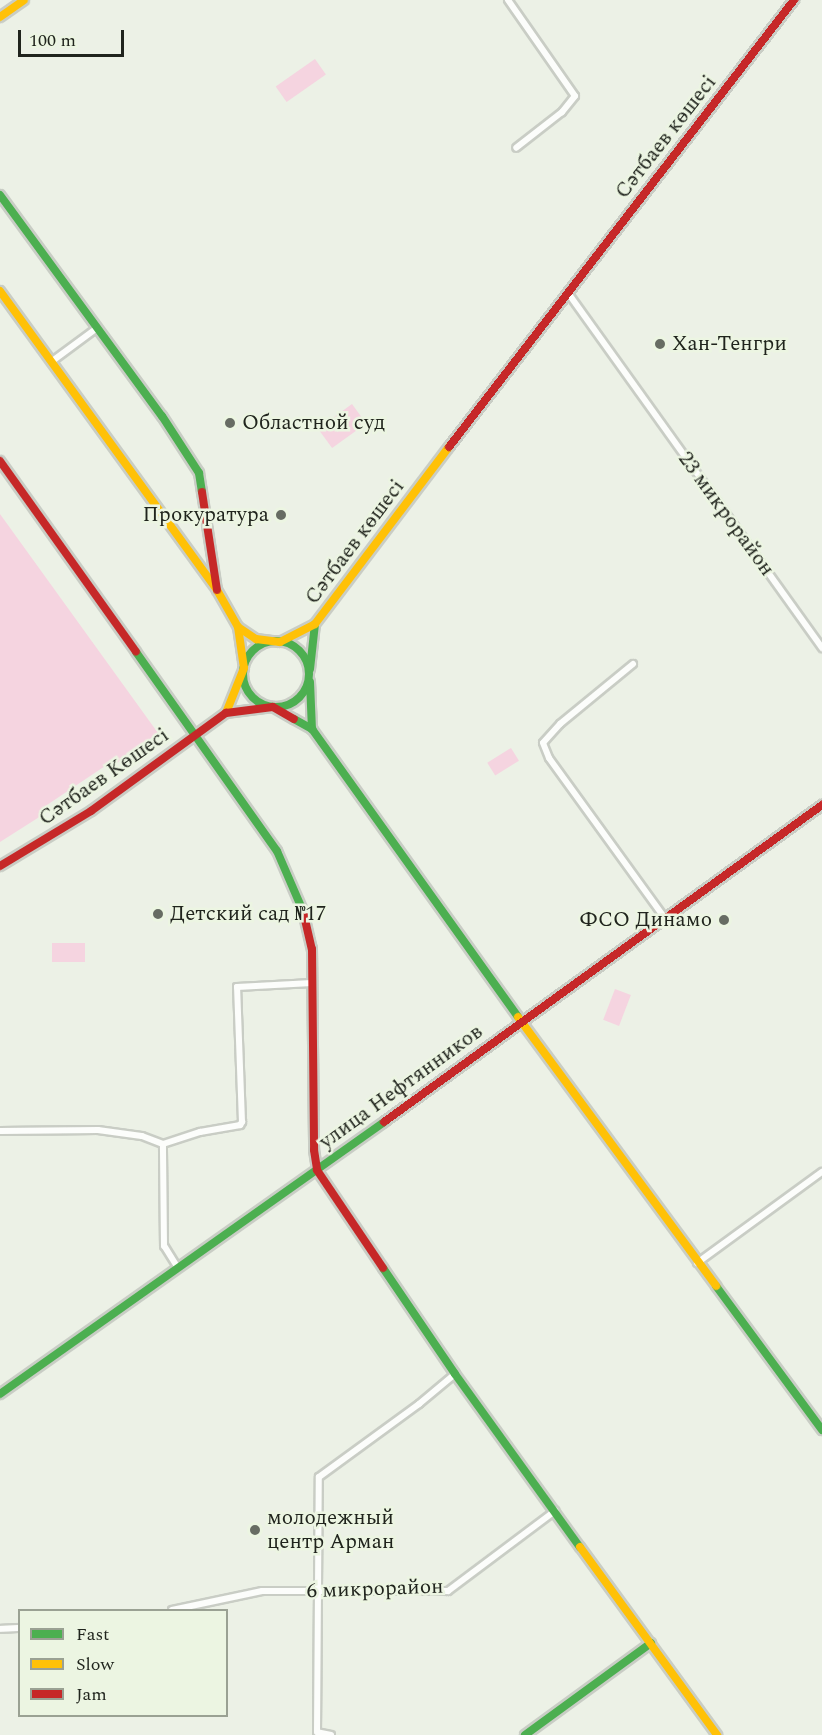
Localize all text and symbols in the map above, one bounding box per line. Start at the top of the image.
scale bar [21,18,128,56]
text: 100 m [29,27,76,54]
street label: Сәтбаев көшесі [610,70,722,204]
place label: Хан-Тенгри [672,331,787,357]
marker: Хан-Тенгри [653,337,667,351]
place label: Областной суд [242,410,385,436]
marker: Областной суд [223,416,237,430]
street label: 23 микрорайон [672,447,780,581]
street label: Сәтбаев көшесі [300,475,410,609]
place label: Прокуратура [142,502,269,528]
marker: Прокуратура [274,508,288,522]
street label: Сәтбаев Көшесі [34,723,174,831]
place label: Детский сад №17 [170,901,326,927]
marker: Детский сад №17 [151,907,165,921]
place label: ФСО Динамо [580,907,712,933]
marker: ФСО Динамо [717,913,731,927]
street label: улица Нефтянников [315,1019,487,1155]
place label: молодежный центр Арман [267,1505,394,1555]
marker: молодежный центр Арман [248,1523,262,1537]
street label: 6 микрорайон [306,1574,444,1604]
legend [18,1609,228,1717]
text: Fast [76,1621,109,1648]
text: Slow [76,1651,114,1678]
text: Jam [76,1681,107,1708]

